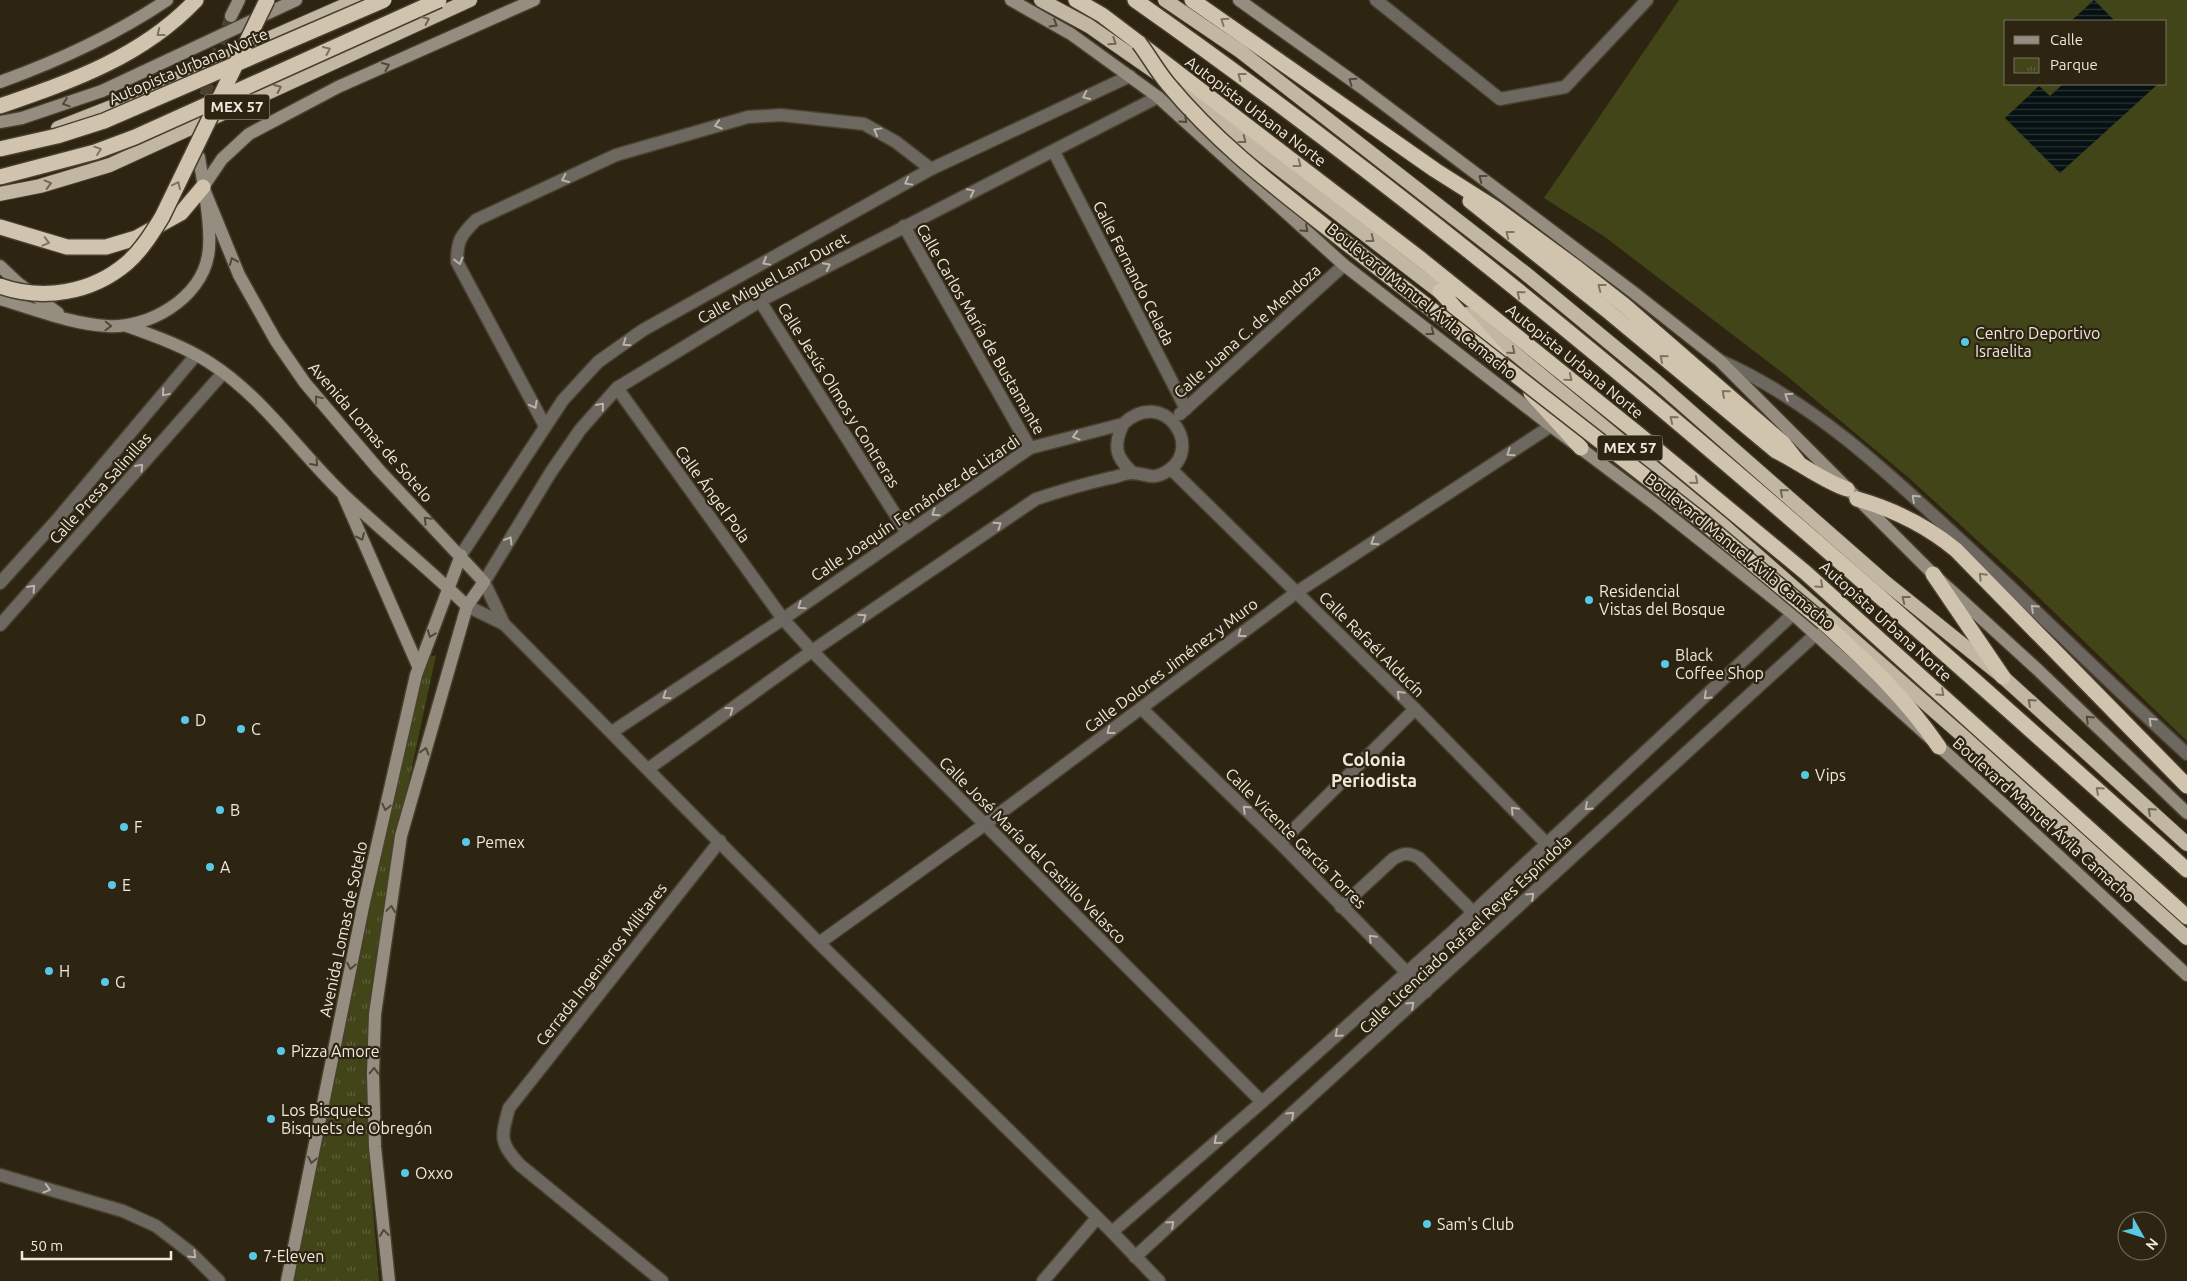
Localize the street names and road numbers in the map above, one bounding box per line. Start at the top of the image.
street label: Autopista Urbana Norte [106,24,270,108]
street label: Autopista Urbana Norte [1182,52,1330,170]
road number: MEX 57 [204,94,270,120]
street label: Calle Fernando Celada [1090,198,1178,348]
street label: Boulevard Manuel Ávila Camacho [1324,218,1521,383]
street label: Calle Carlos María de Bustamante [913,221,1049,437]
street label: Calle Miguel Lanz Duret [694,229,852,327]
street label: Calle Juana C. de Mendoza [1170,260,1324,402]
street label: Calle Jesús Olmos y Contreras [774,299,904,491]
street label: Autopista Urbana Norte [1503,300,1647,422]
street label: Avenida Lomas de Sotelo [305,358,437,506]
street label: Calle Presa Salinillas [45,429,155,547]
street label: Calle Joaquín Fernández de Lizardi [807,431,1023,585]
road number: MEX 57 [1598,436,1662,460]
street label: Calle Ángel Pola [672,441,756,546]
street label: Boulevard Manuel Ávila Camacho [1642,468,1839,633]
street label: Autopista Urbana Norte [1816,557,1956,685]
street label: Calle Rafaél Alducín [1316,588,1428,700]
street label: Calle Dolores Jiménez y Muro [1081,594,1261,736]
street label: Boulevard Manuel Ávila Camacho [1950,732,2140,906]
street label: Calle José María del Castillo Velasco [936,753,1130,947]
street label: Calle Vicente García Torres [1222,764,1370,912]
street label: Calle Licenciado Rafael Reyes Espíndola [1355,831,1575,1037]
street label: Avenida Lomas de Sotelo [316,839,370,1019]
street label: Cerrada Ingenieros Militares [532,879,670,1049]

